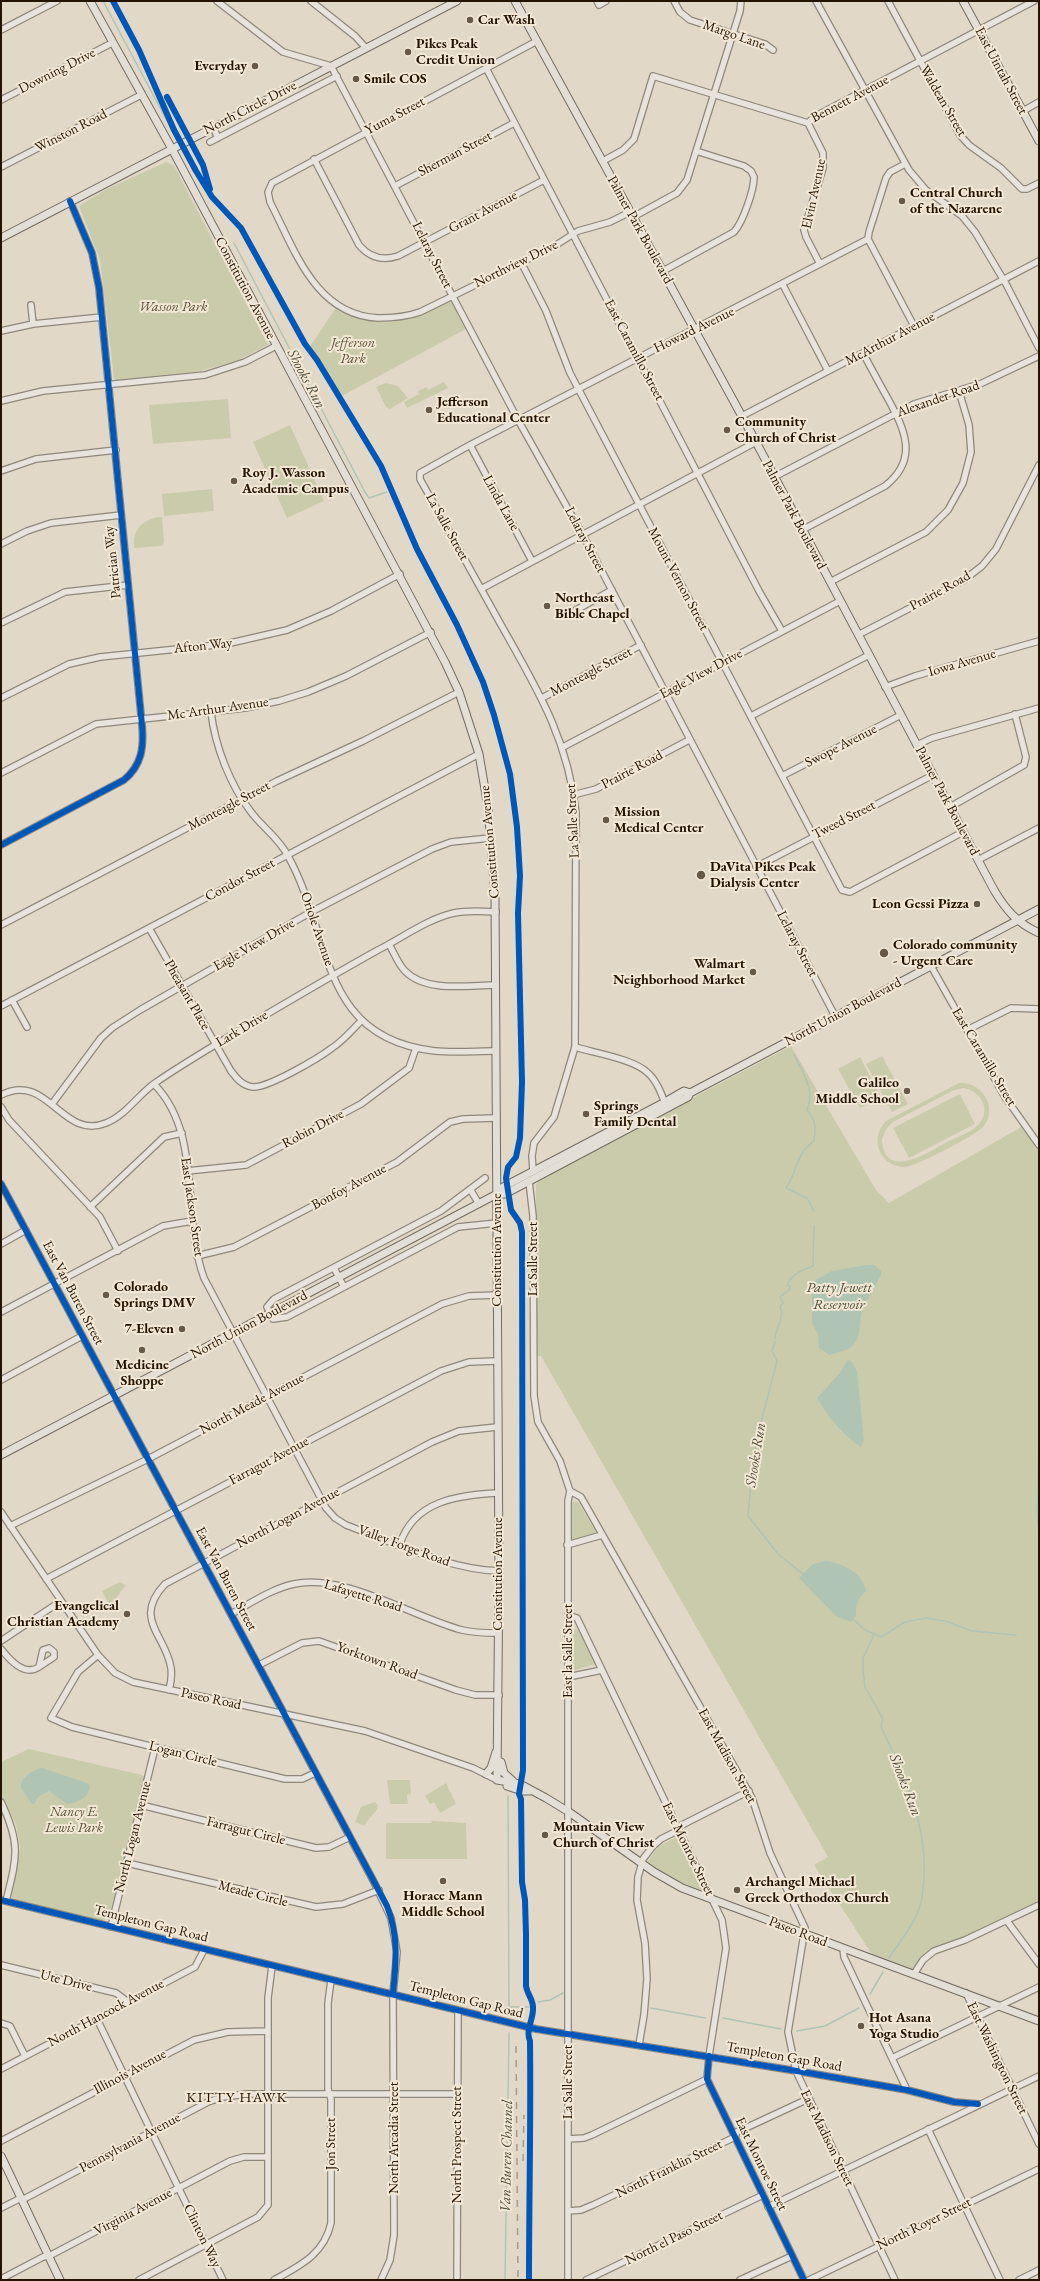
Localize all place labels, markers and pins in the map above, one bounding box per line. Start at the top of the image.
place label: Car Wash [478,12,535,28]
marker: Car Wash [465,15,475,25]
place label: Pikes Peak Credit Union [416,36,495,68]
marker: Pikes Peak Credit Union [403,47,413,57]
place label: Everyday [194,58,247,74]
marker: Everyday [250,61,260,71]
place label: Smile COS [364,71,427,87]
marker: Smile COS [351,74,361,84]
place label: Central Church of the Nazarene [910,185,1002,218]
marker: Central Church of the Nazarene [897,196,907,206]
place label: Jefferson Educational Center [437,394,550,426]
marker: Jefferson Educational Center [424,405,434,415]
place label: Community Church of Christ [735,414,836,446]
marker: Community Church of Christ [722,425,732,435]
place label: Roy J. Wasson Academic Campus [242,465,349,498]
marker: Roy J. Wasson Academic Campus [229,476,239,486]
place label: Northeast Bible Chapel [555,590,630,622]
marker: Northeast Bible Chapel [542,601,552,611]
place label: Mission Medical Center [614,804,704,836]
marker: Mission Medical Center [601,815,611,825]
place label: DaVita Pikes Peak Dialysis Center [710,859,816,892]
marker: DaVita Pikes Peak Dialysis Center [695,869,707,881]
place label: Leon Gessi Pizza [872,896,969,912]
marker: Leon Gessi Pizza [972,899,982,909]
place label: Colorado community - Urgent Care [893,937,1017,970]
marker: Colorado community - Urgent Care [878,947,890,959]
place label: Walmart Neighborhood Market [613,956,745,988]
marker: Walmart Neighborhood Market [748,967,758,977]
place label: Galileo Middle School [815,1075,899,1108]
marker: Galileo Middle School [902,1086,912,1096]
place label: Springs Family Dental [594,1098,676,1130]
marker: Springs Family Dental [581,1109,591,1119]
place label: Colorado Springs DMV [114,1279,195,1312]
marker: Colorado Springs DMV [101,1290,111,1300]
place label: 7-Eleven [124,1321,174,1337]
marker: 7-Eleven [177,1324,187,1334]
marker: Medicine Shoppe [137,1345,147,1355]
place label: Medicine Shoppe [115,1357,169,1390]
place label: Evangelical Christian Academy [7,1598,119,1630]
marker: Evangelical Christian Academy [122,1609,132,1619]
place label: Mountain View Church of Christ [553,1819,654,1852]
marker: Mountain View Church of Christ [540,1830,550,1840]
place label: Archangel Michael Greek Orthodox Church [745,1874,889,1906]
marker: Horace Mann Middle School [438,1876,448,1886]
marker: Archangel Michael Greek Orthodox Church [732,1885,742,1895]
place label: Horace Mann Middle School [401,1888,485,1920]
place label: Hot Asana Yoga Studio [869,2010,939,2042]
marker: Hot Asana Yoga Studio [856,2021,866,2031]

